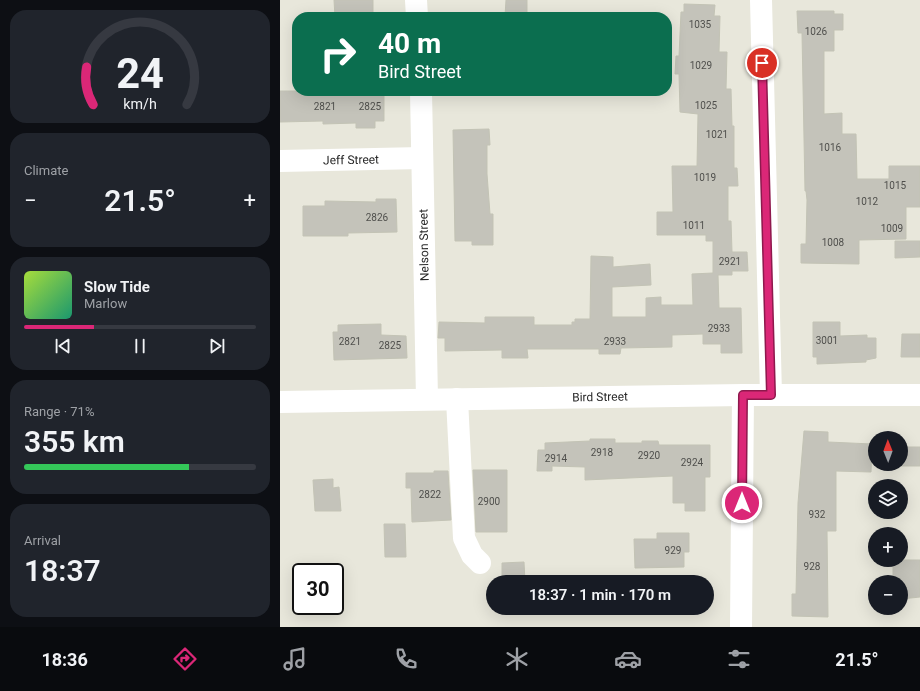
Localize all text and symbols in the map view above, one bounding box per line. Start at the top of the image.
house number: 1035 [689,19,712,30]
house number: 1026 [805,26,828,37]
text: 40 m [378,27,441,60]
icon: right [312,28,364,80]
pin [745,46,779,80]
text: 24 [116,49,164,98]
icon: arrive [751,52,773,74]
house number: 1029 [690,60,712,71]
text: Bird Street [378,61,462,82]
text: km/h [123,95,157,111]
house number: 1025 [695,100,718,111]
house number: 2821 [314,101,336,112]
house number: 2825 [359,101,382,112]
house number: 1021 [706,129,728,140]
house number: 1016 [819,142,842,153]
street label: Jeff Street [323,153,379,167]
text: Climate [24,163,68,178]
house number: 1019 [694,172,716,183]
house number: 1015 [884,180,907,191]
text: 21.5° [104,183,176,218]
text: − [24,188,37,213]
text: + [244,188,256,213]
house number: 1012 [856,196,879,207]
street label: Nelson Street [416,209,432,281]
house number: 2826 [366,212,389,223]
house number: 1011 [683,220,705,231]
house number: 1009 [881,223,903,234]
house number: 1008 [822,237,845,248]
house number: 2921 [719,256,741,267]
text: Slow Tide [84,278,150,296]
text: Marlow [84,296,127,311]
house number: 2933 [708,323,730,334]
icon: previous [52,335,74,357]
icon: pause [129,335,151,357]
icon: next [206,335,228,357]
house number: 3001 [816,335,838,346]
house number: 2821 [339,336,361,347]
house number: 2933 [604,336,626,347]
house number: 2825 [379,340,402,351]
street label: Bird Street [572,390,628,404]
text: Range · 71% [24,404,94,419]
text: 355 km [24,424,125,459]
north arrow [868,431,908,471]
map controls [868,431,908,615]
house number: 2918 [591,447,614,458]
house number: 2920 [638,450,661,461]
house number: 2914 [545,453,568,464]
house number: 2924 [681,457,704,468]
button: layers [868,479,908,519]
position arrow [721,482,763,524]
house number: 2822 [419,489,442,500]
house number: 2900 [478,496,501,507]
house number: 932 [809,509,826,520]
button: + [868,527,908,567]
text: Arrival [24,533,61,548]
house number: 929 [665,545,681,556]
text: 18:37 [24,553,101,588]
house number: 928 [804,561,821,572]
speed limit sign: 30 [292,563,344,615]
button: − [868,575,908,615]
text: 18:37 · 1 min · 170 m [529,586,671,604]
icon: directions [171,645,199,673]
icon: music [281,645,309,673]
icon: phone [392,645,420,673]
icon: climate [503,645,531,673]
icon: car [614,645,642,673]
icon: filters [725,645,753,673]
text: 18:36 [41,649,88,670]
text: 21.5° [835,649,879,670]

